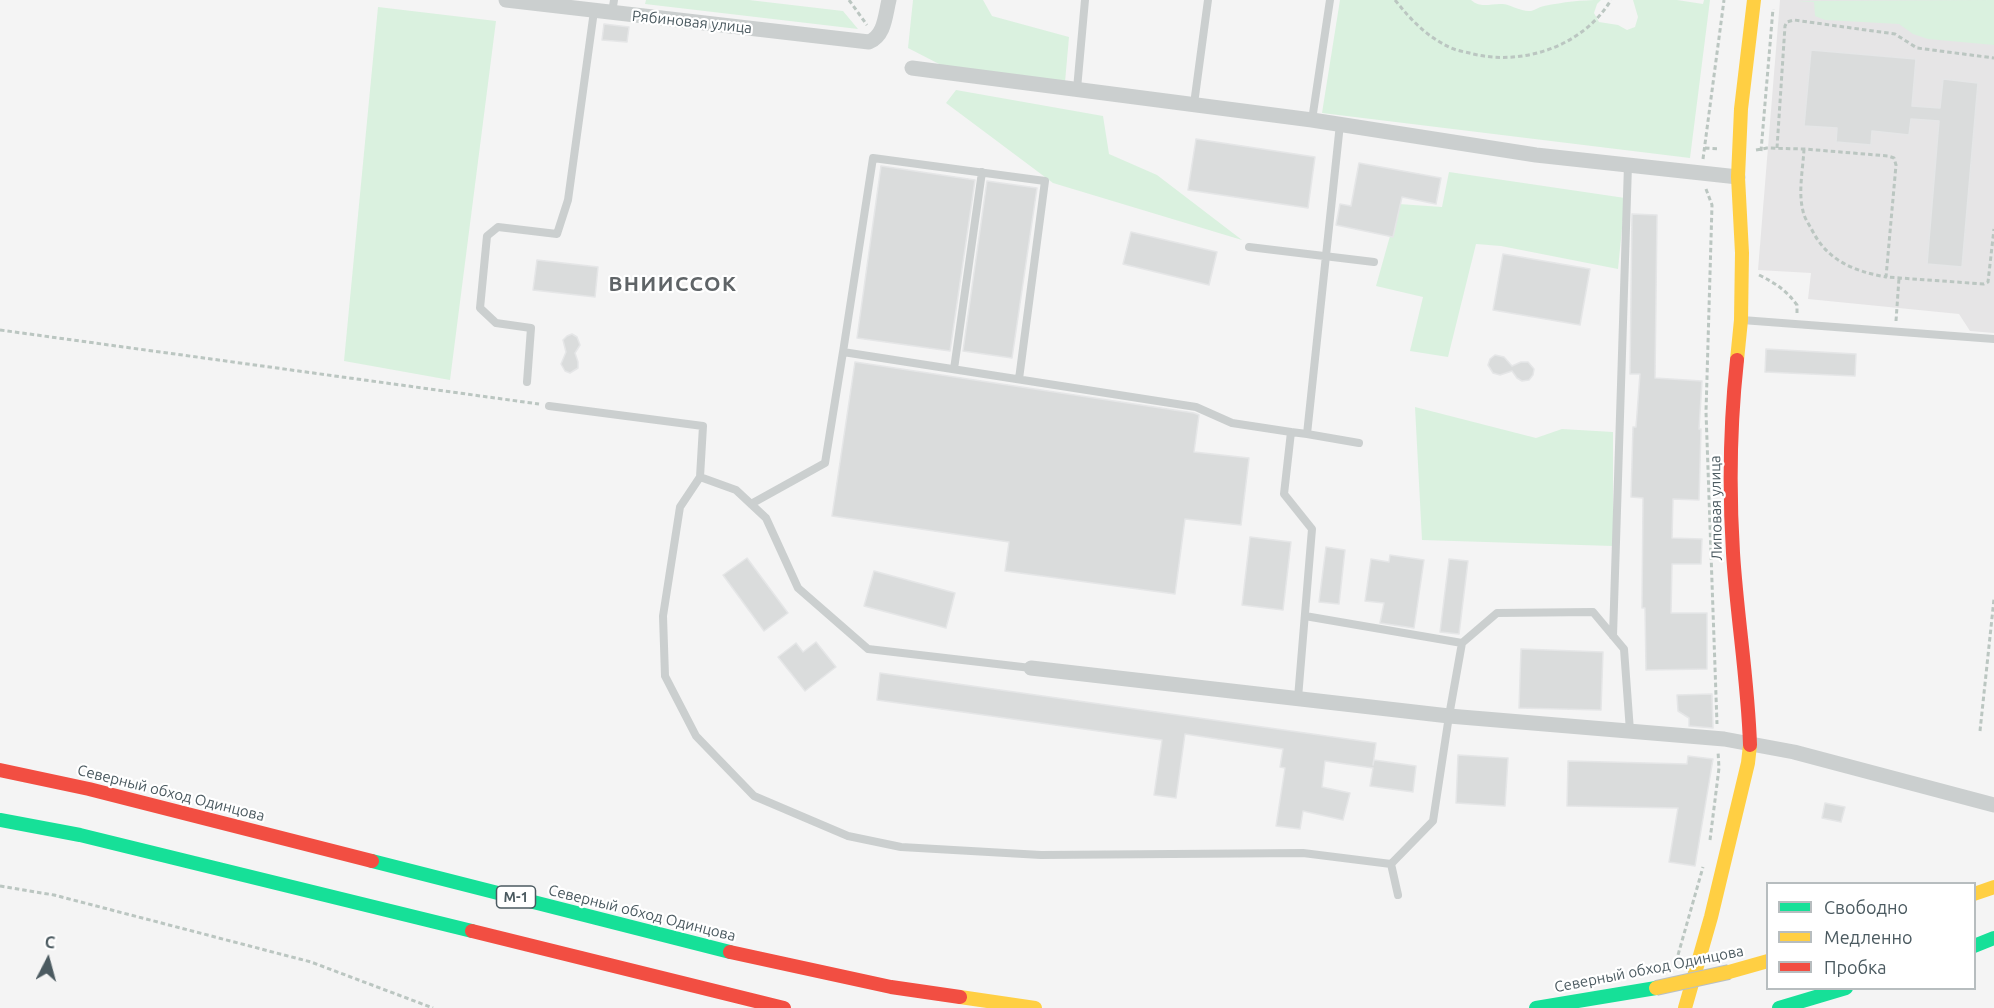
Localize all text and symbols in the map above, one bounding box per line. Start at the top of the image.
street label: Рябиновая улица [631,7,753,37]
district label: ВНИИССОК [608,271,738,297]
street label: Липовая улица [1706,455,1726,561]
street label: Северный обход Одинцова [76,761,266,825]
street label: Северный обход Одинцова [547,881,737,945]
legend [1766,882,1976,990]
road number: М-1 [496,886,536,908]
text: Свободно [1824,897,1908,917]
text: Медленно [1824,927,1913,947]
north arrow [18,930,78,990]
text: С [44,933,56,952]
street label: Северный обход Одинцова [1553,942,1745,996]
text: Пробка [1824,957,1887,977]

